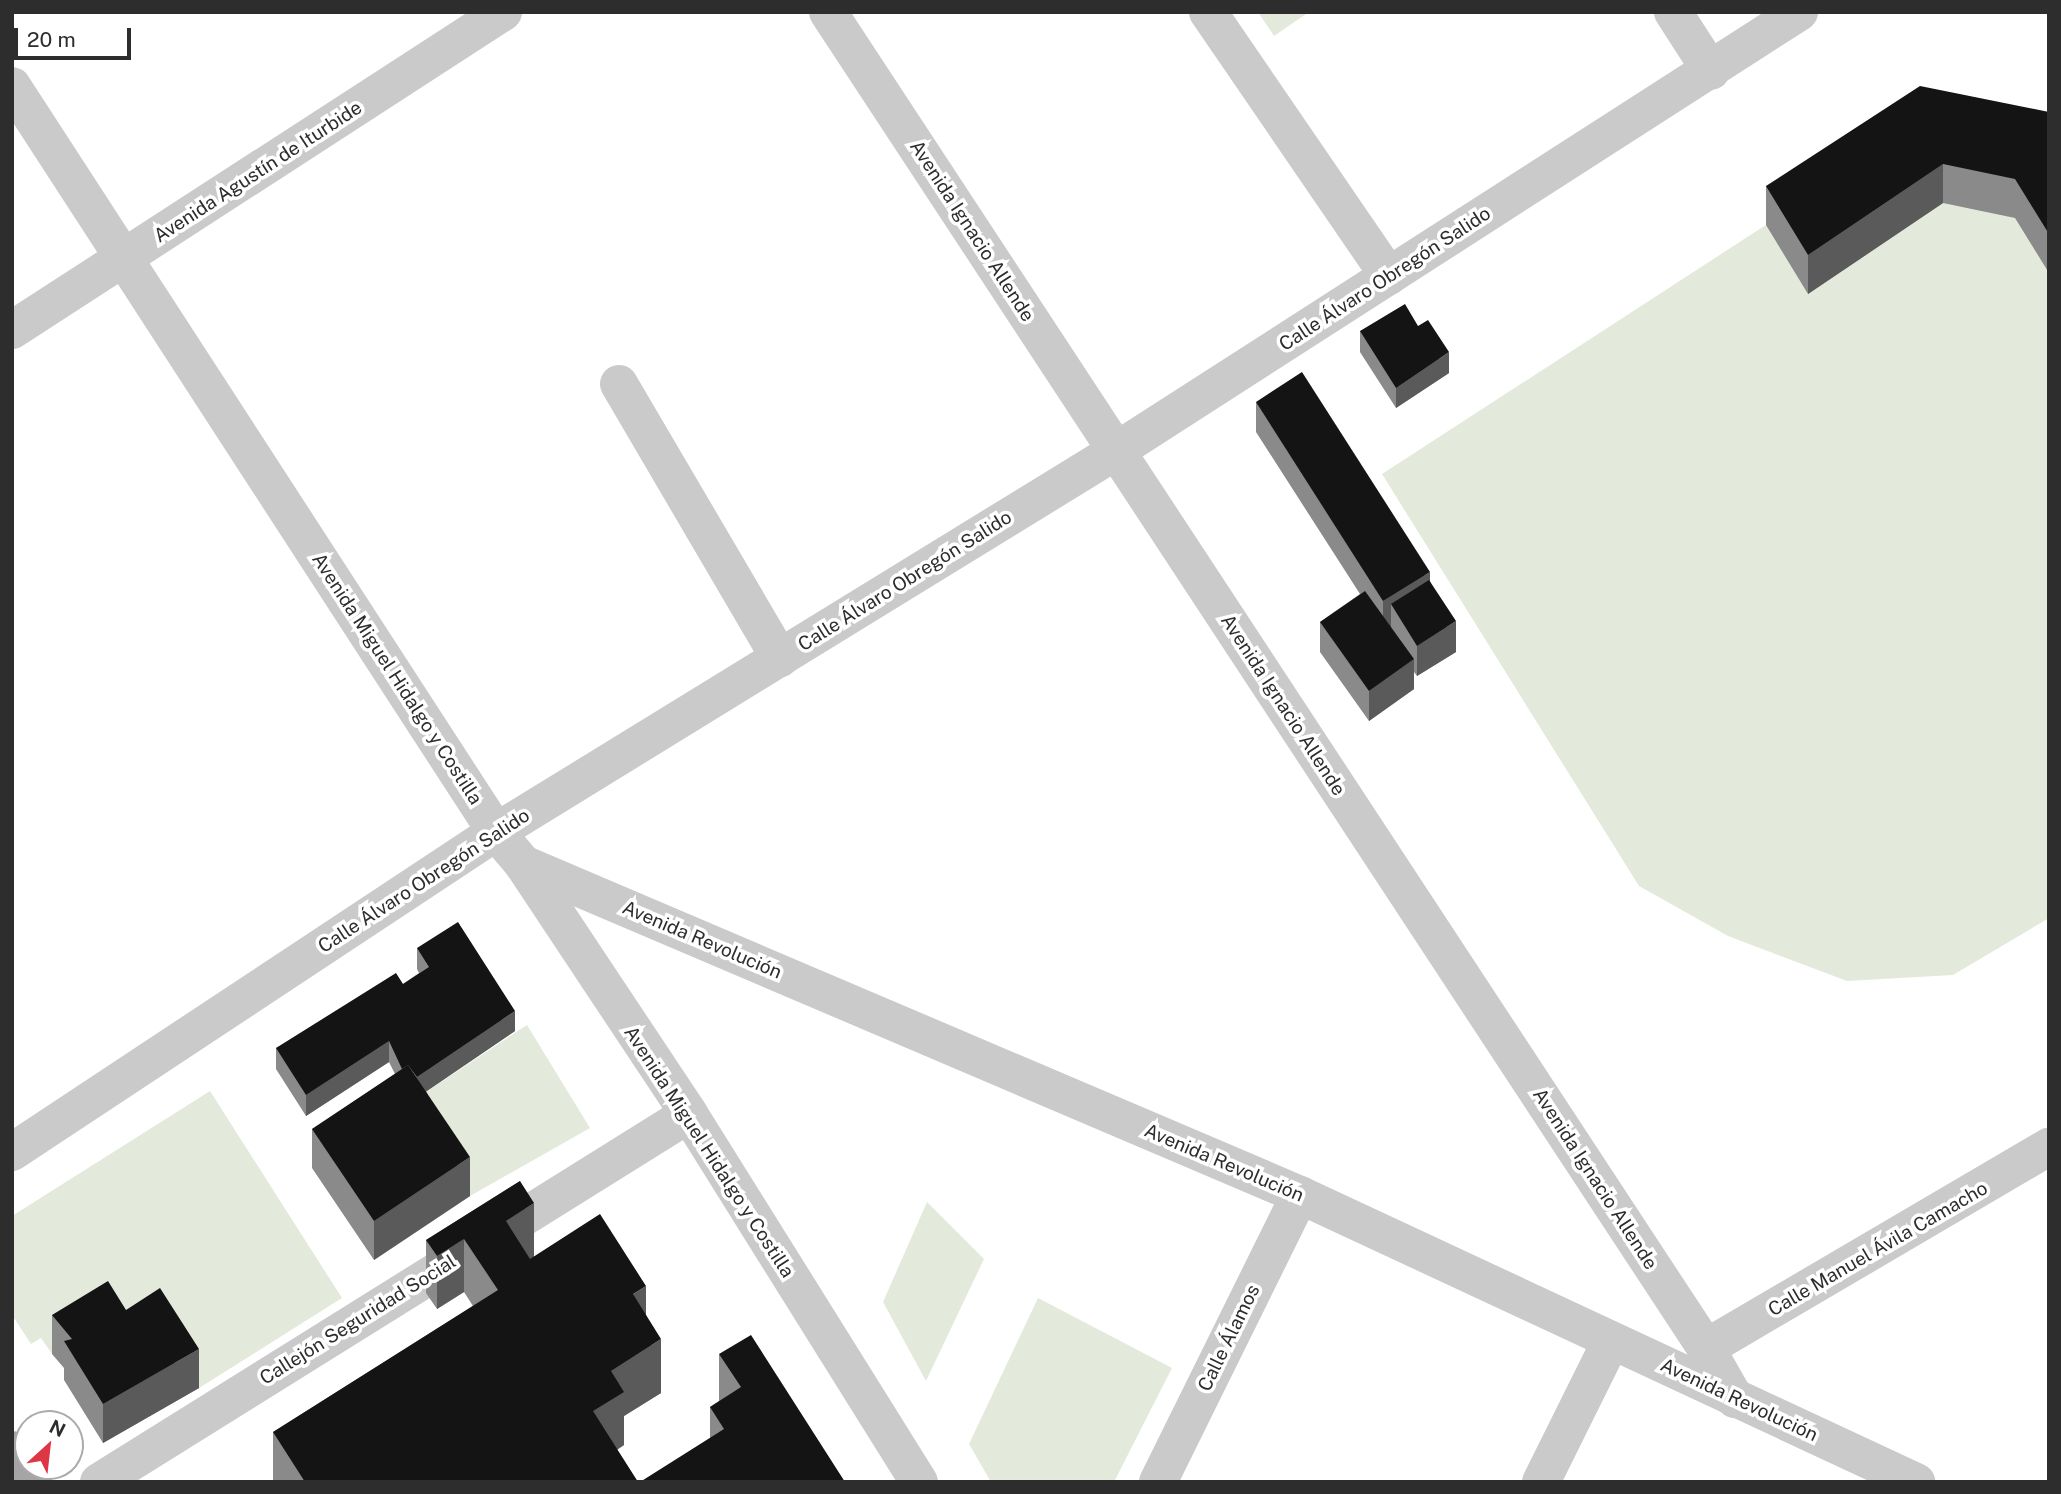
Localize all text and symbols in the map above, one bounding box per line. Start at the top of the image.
scale bar [18,14,135,58]
text: 20 m [27,27,76,52]
street label: Avenida Agustín de Iturbide [150,96,366,248]
street label: Avenida Ignacio Allende [905,136,1039,326]
street label: Calle Álvaro Obregón Salido [1275,202,1495,356]
street label: Calle Álvaro Obregón Salido [794,506,1016,656]
street label: Avenida Miguel Hidalgo y Costilla [307,549,487,809]
street label: Avenida Ignacio Allende [1216,610,1350,800]
street label: Calle Álvaro Obregón Salido [314,804,534,958]
street label: Avenida Revolución [619,896,785,984]
street label: Avenida Miguel Hidalgo y Costilla [619,1022,799,1282]
street label: Avenida Ignacio Allende [1528,1084,1662,1274]
street label: Avenida Revolución [1141,1119,1307,1207]
street label: Calle Manuel Ávila Camacho [1764,1177,1992,1321]
street label: Callejón Seguridad Social [256,1250,460,1390]
street label: Calle Álamos [1193,1281,1265,1395]
street label: Avenida Revolución [1657,1354,1821,1446]
north arrow [14,1410,84,1480]
text: N [46,1415,69,1441]

